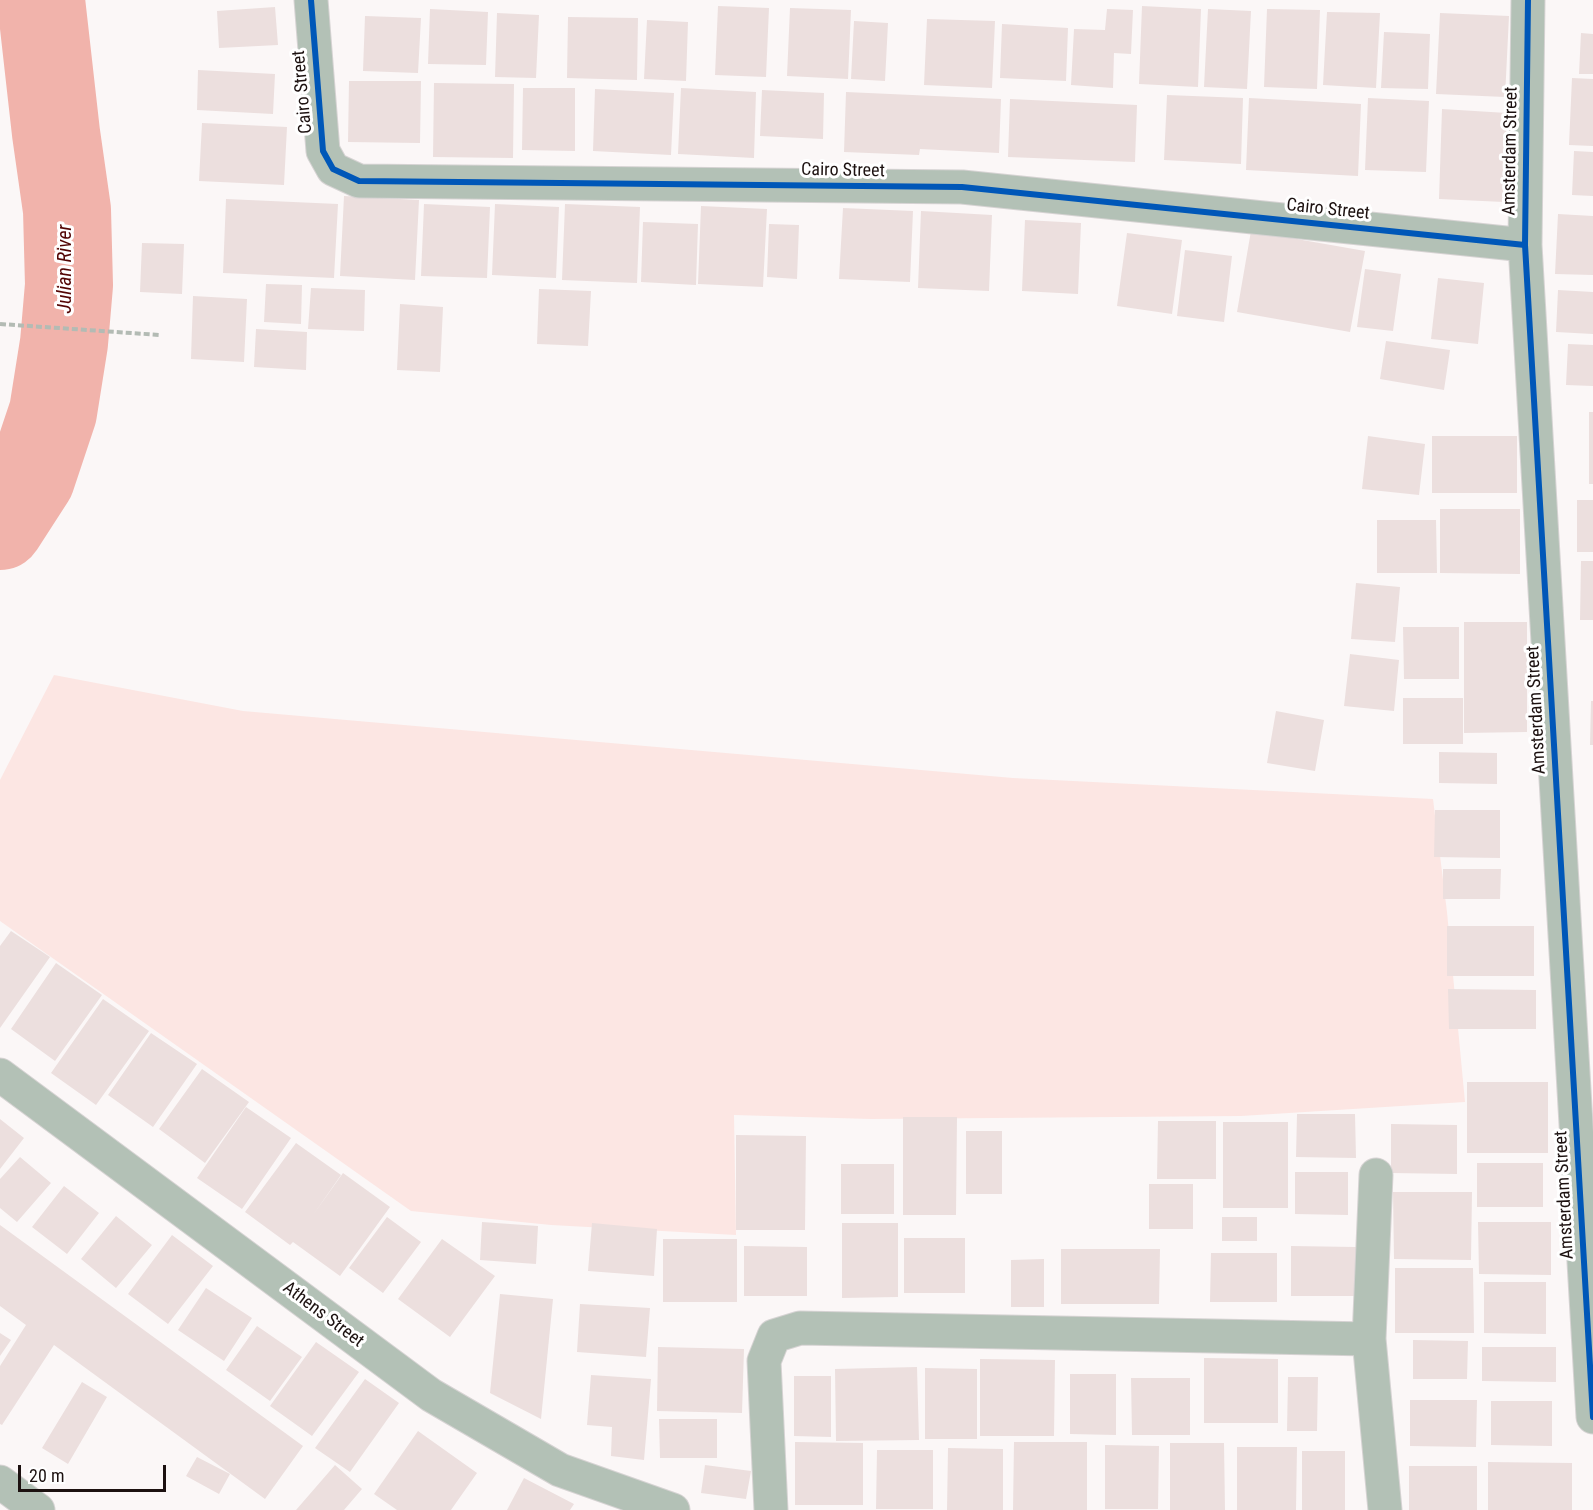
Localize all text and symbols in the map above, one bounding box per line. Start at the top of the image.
street label: Cairo Street [289,49,317,135]
street label: Amsterdam Street [1499,87,1523,215]
street label: Cairo Street [801,159,885,183]
street label: Cairo Street [1285,195,1371,225]
water label: Julian River [54,225,78,313]
street label: Amsterdam Street [1523,645,1551,775]
street label: Amsterdam Street [1551,1130,1579,1260]
street label: Athens Street [278,1278,368,1352]
scale bar [21,1453,170,1491]
text: 20 m [29,1465,64,1486]

